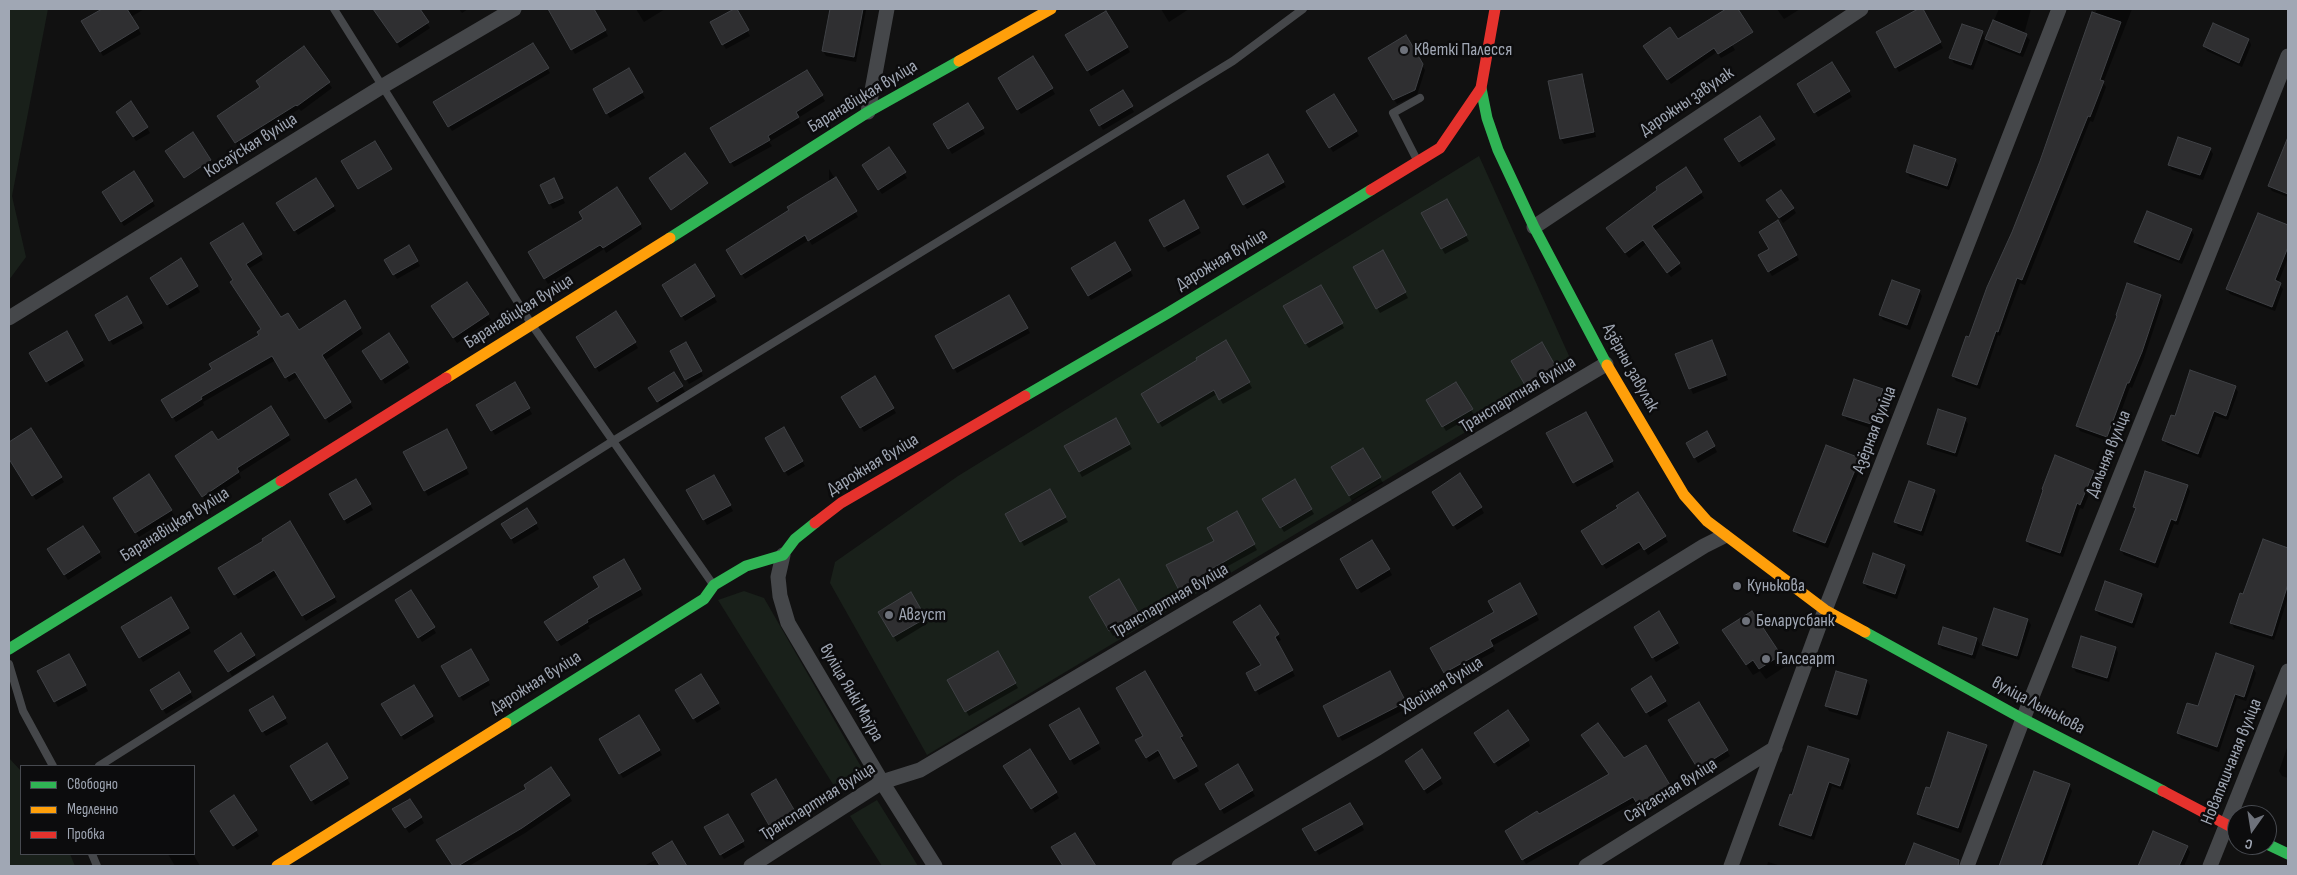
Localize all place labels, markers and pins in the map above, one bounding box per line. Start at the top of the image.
place label: Кветкі Палесся [1414,39,1512,61]
marker: Кветкі Палесся [1398,44,1410,56]
place label: Кунькова [1747,575,1805,597]
marker: Кунькова [1731,580,1743,592]
place label: Август [899,604,946,626]
marker: Август [883,609,895,621]
place label: Беларусбанк [1756,610,1835,632]
marker: Беларусбанк [1740,615,1752,627]
place label: Галсеарт [1776,648,1835,670]
marker: Галсеарт [1760,653,1772,665]

